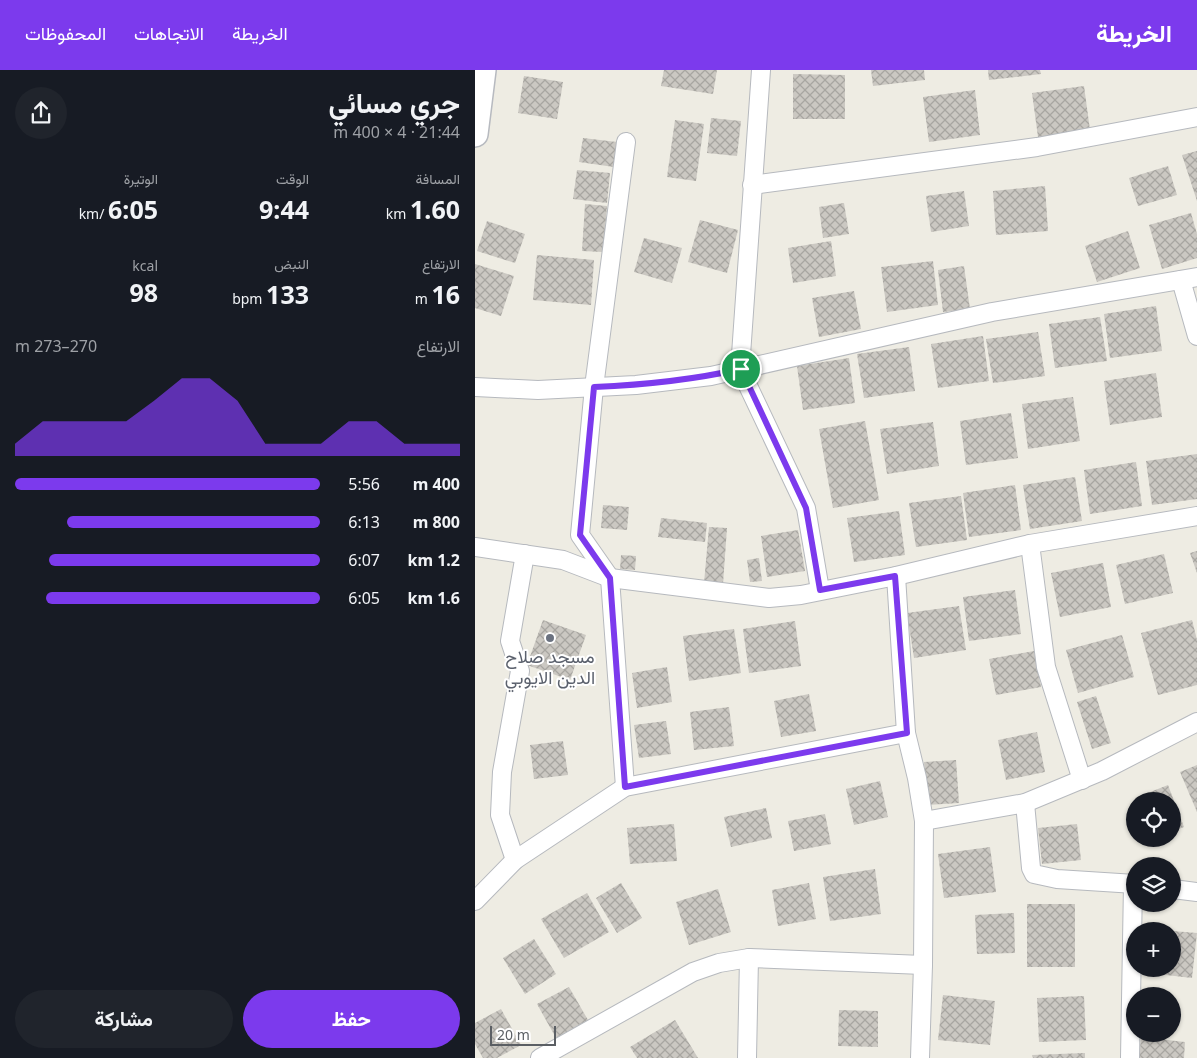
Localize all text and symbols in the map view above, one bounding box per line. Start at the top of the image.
text: الخريطة [1096,16,1172,49]
text: المحفوظات [25,21,106,45]
text: الاتجاهات [134,21,204,45]
text: الخريطة [232,21,288,45]
text: جري مسائي [329,83,460,121]
button: share [15,87,67,139]
text: 21:44 · 4 × 400 m [333,121,460,143]
text: الوتيرة [124,169,158,188]
text: الوقت [276,169,309,188]
text: المسافة [416,169,460,188]
text: 6:05 [108,192,158,226]
text: 9:44 [259,192,309,226]
text: 1.60 [410,192,460,226]
text: /km [79,204,108,223]
text: km [386,204,410,223]
text: النبض [274,254,309,273]
text: الارتفاع [422,254,460,273]
text: kcal [132,256,158,275]
text: 98 [129,275,158,309]
text: 133 [266,277,309,311]
text: 16 [431,277,460,311]
text: bpm [232,289,266,308]
text: m [415,289,431,308]
text: 270–273 m [15,335,97,357]
text: الارتفاع [417,335,460,357]
pin [720,348,762,390]
icon: arrive [727,355,755,383]
text: 5:56 [348,473,380,495]
text: 400 m [413,473,460,495]
text: 6:13 [348,511,380,533]
text: 800 m [413,511,460,533]
text: 6:07 [348,549,380,571]
text: 1.2 km [407,549,460,571]
text: 6:05 [348,587,380,609]
text: 1.6 km [407,587,460,609]
marker: مسجد صلاح الدين الايوبي [544,632,556,644]
place label: مسجد صلاح الدين الايوبي [505,644,595,693]
map controls [1126,792,1181,1042]
button: locate [1126,792,1181,847]
button: layers [1126,857,1181,912]
button: + [1126,922,1181,977]
button: − [1126,987,1181,1042]
button: مشاركة [15,990,233,1048]
button: حفظ [243,990,460,1048]
scale bar [490,1023,556,1046]
text: 20 m [497,1025,530,1044]

